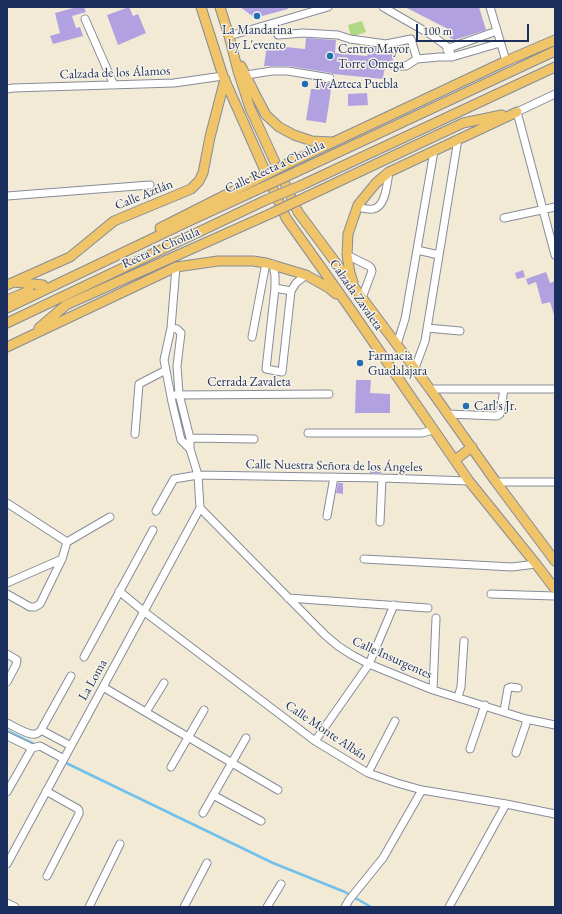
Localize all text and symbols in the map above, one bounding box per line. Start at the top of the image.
marker: La Mandarina by L'evento [252,11,262,21]
scale bar [418,16,531,42]
place label: La Mandarina by L'evento [222,22,292,53]
text: 100 m [423,23,452,39]
place label: Centro Mayor Torre Omega [338,41,409,72]
marker: Centro Mayor Torre Omega [325,51,335,61]
street label: Calzada de los Álamos [59,63,171,83]
place label: Tv Azteca Puebla [313,76,398,92]
marker: Tv Azteca Puebla [300,79,310,89]
street label: Calle Recta a Cholula [223,137,327,197]
street label: Calle Aztlán [113,176,175,214]
street label: Recta A Cholula [120,224,202,272]
street label: Calzada Zavaleta [326,257,386,333]
place label: Farmacia Guadalajara [368,348,427,379]
marker: Farmacia Guadalajara [355,358,365,368]
street label: Cerrada Zavaleta [207,374,291,390]
place label: Carl's Jr. [474,398,517,414]
marker: Carl's Jr. [461,401,471,411]
street label: Calle Nuestra Señora de los Ángeles [245,457,423,475]
street label: Calle Insurgentes [350,633,434,683]
street label: La Loma [75,657,111,703]
street label: Calle Monte Albán [282,698,370,764]

